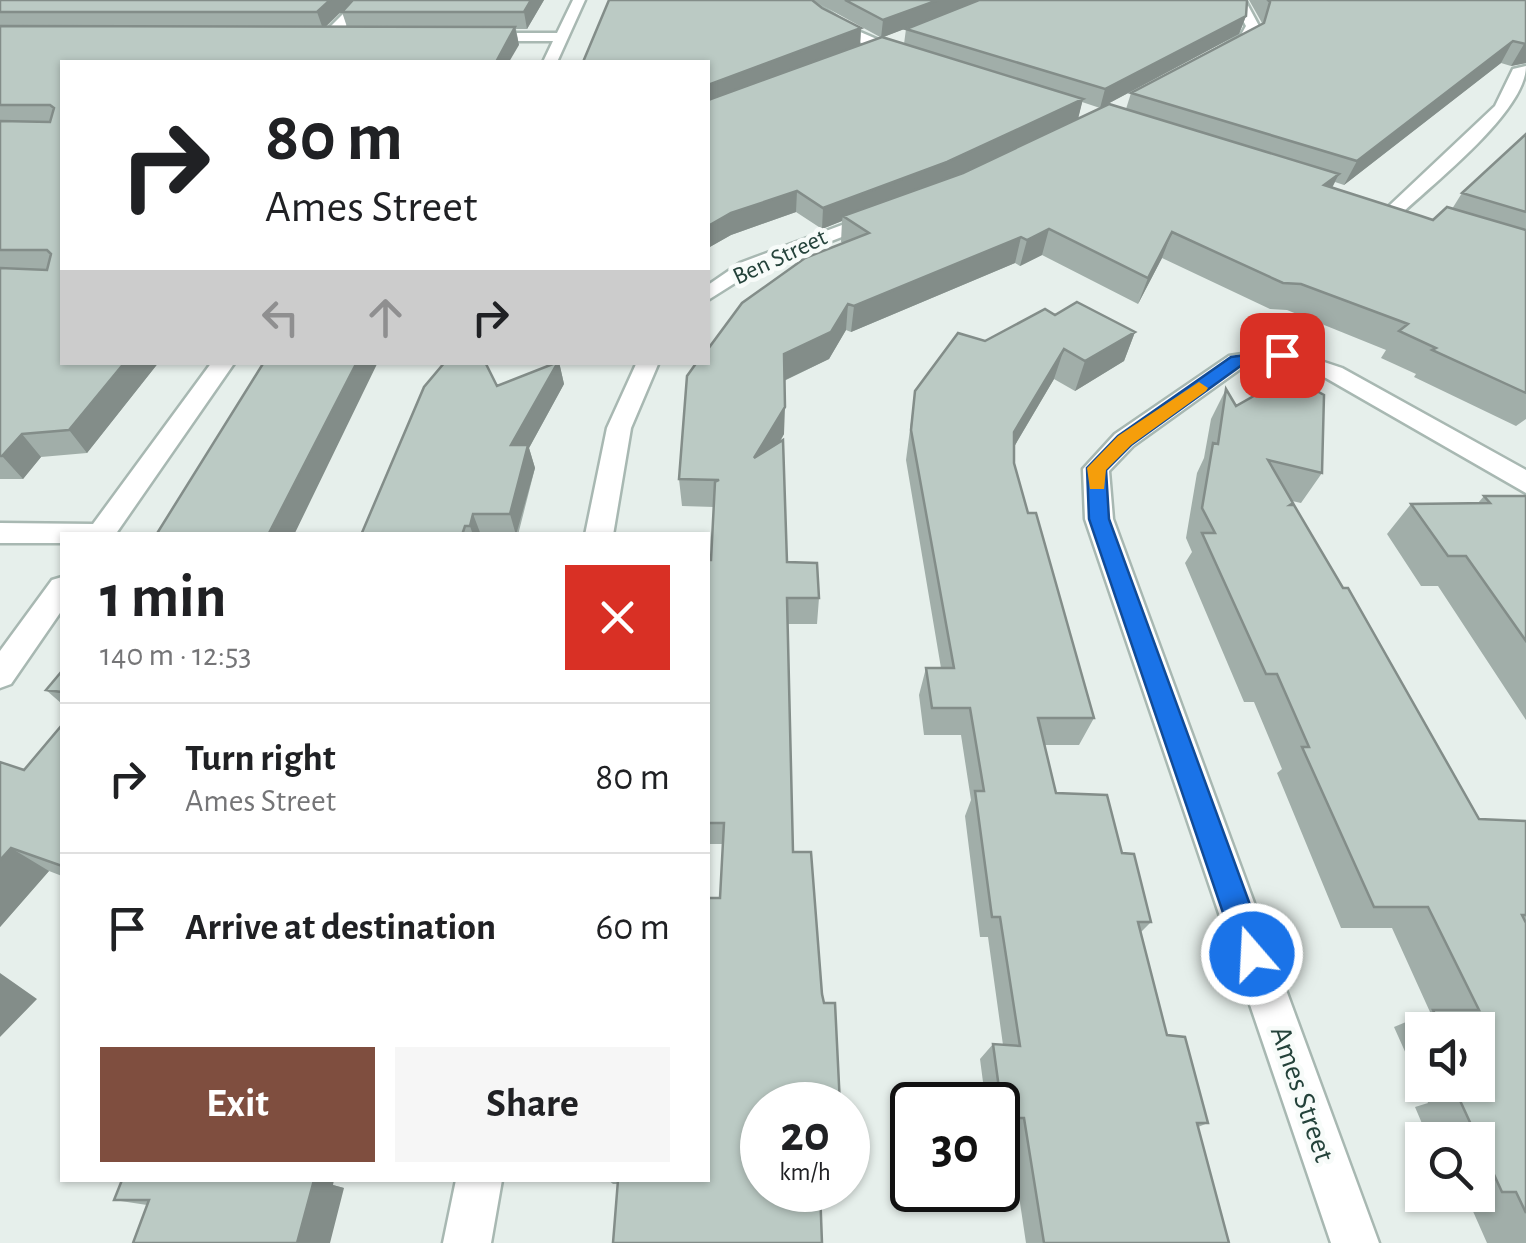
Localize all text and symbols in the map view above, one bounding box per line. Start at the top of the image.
icon: right [100,100,230,230]
text: 80 m [265,103,403,173]
text: Ames Street [265,185,477,230]
street label: Ben Street [729,224,831,290]
icon: left [253,290,308,345]
icon: ahead [358,290,413,345]
icon: right [463,290,518,345]
pin [1240,313,1325,398]
icon: arrive [1255,328,1310,383]
button: close [565,565,670,670]
text: 1 min [100,568,226,628]
text: 140 m · 12:53 [100,639,252,671]
text: Turn right [185,740,335,778]
icon: right [100,751,155,806]
text: 80 m [595,759,670,797]
text: Ames Street [185,785,336,817]
icon: arrive [100,901,155,956]
position arrow [1200,902,1304,1006]
text: Arrive at destination [185,909,496,947]
text: 60 m [595,909,670,947]
map controls [1405,1012,1495,1212]
button: sound [1405,1012,1495,1102]
street label: Ames Street [1265,1022,1339,1166]
button: Exit [100,1047,375,1162]
button: Share [395,1047,670,1162]
speed limit sign: 30 [890,1082,1020,1212]
text: 20 [780,1110,830,1160]
button: search [1405,1122,1495,1212]
text: km/h [779,1160,831,1185]

